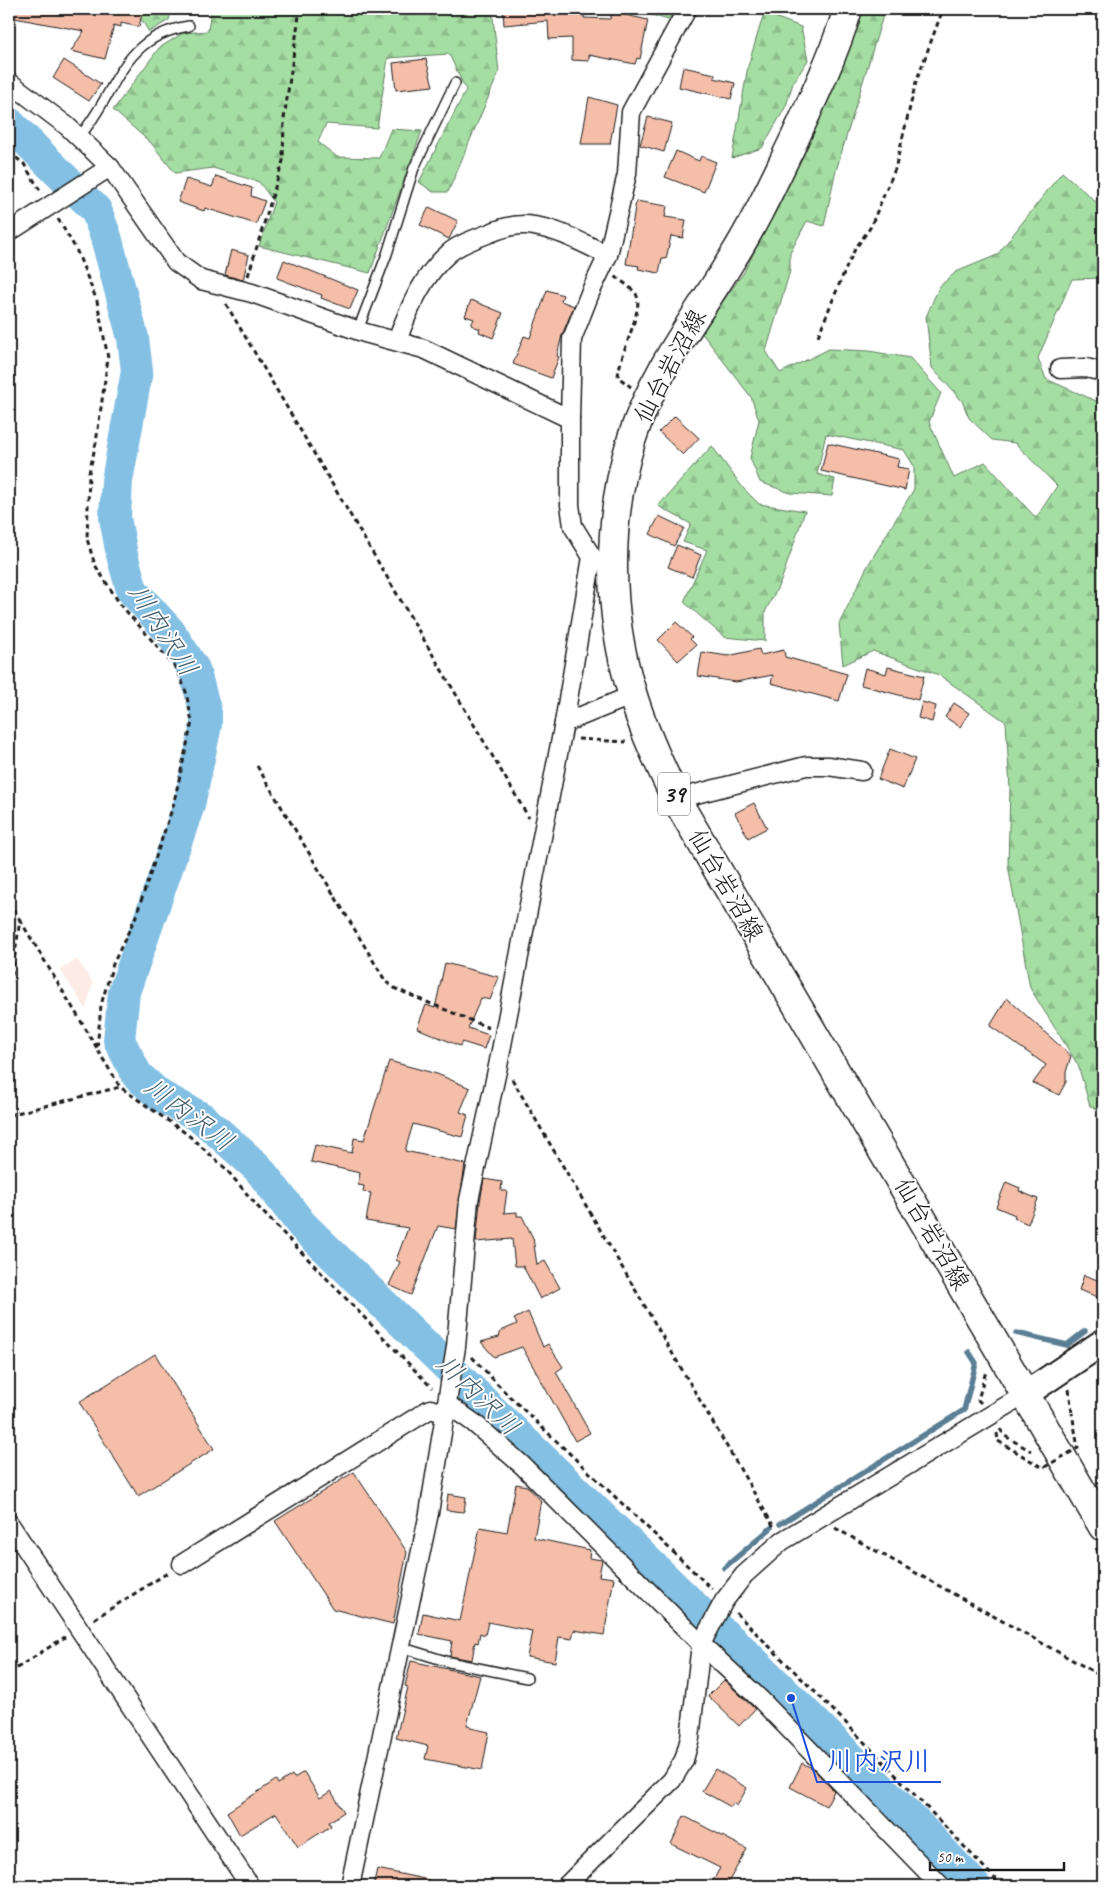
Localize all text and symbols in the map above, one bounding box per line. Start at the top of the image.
street label: 仙台岩沼線 [627,303,713,429]
water label: 川内沢川 [121,577,205,683]
road number: 39 [658,772,690,816]
street label: 仙台岩沼線 [681,823,771,947]
water label: 川内沢川 [138,1070,240,1158]
street label: 仙台岩沼線 [887,1172,977,1296]
water label: 川内沢川 [429,1347,527,1443]
callout: 川内沢川 [817,1741,941,1782]
text: 川内沢川 [827,1745,931,1778]
scale bar [930,1840,1063,1872]
text: 50 m [937,1848,964,1867]

